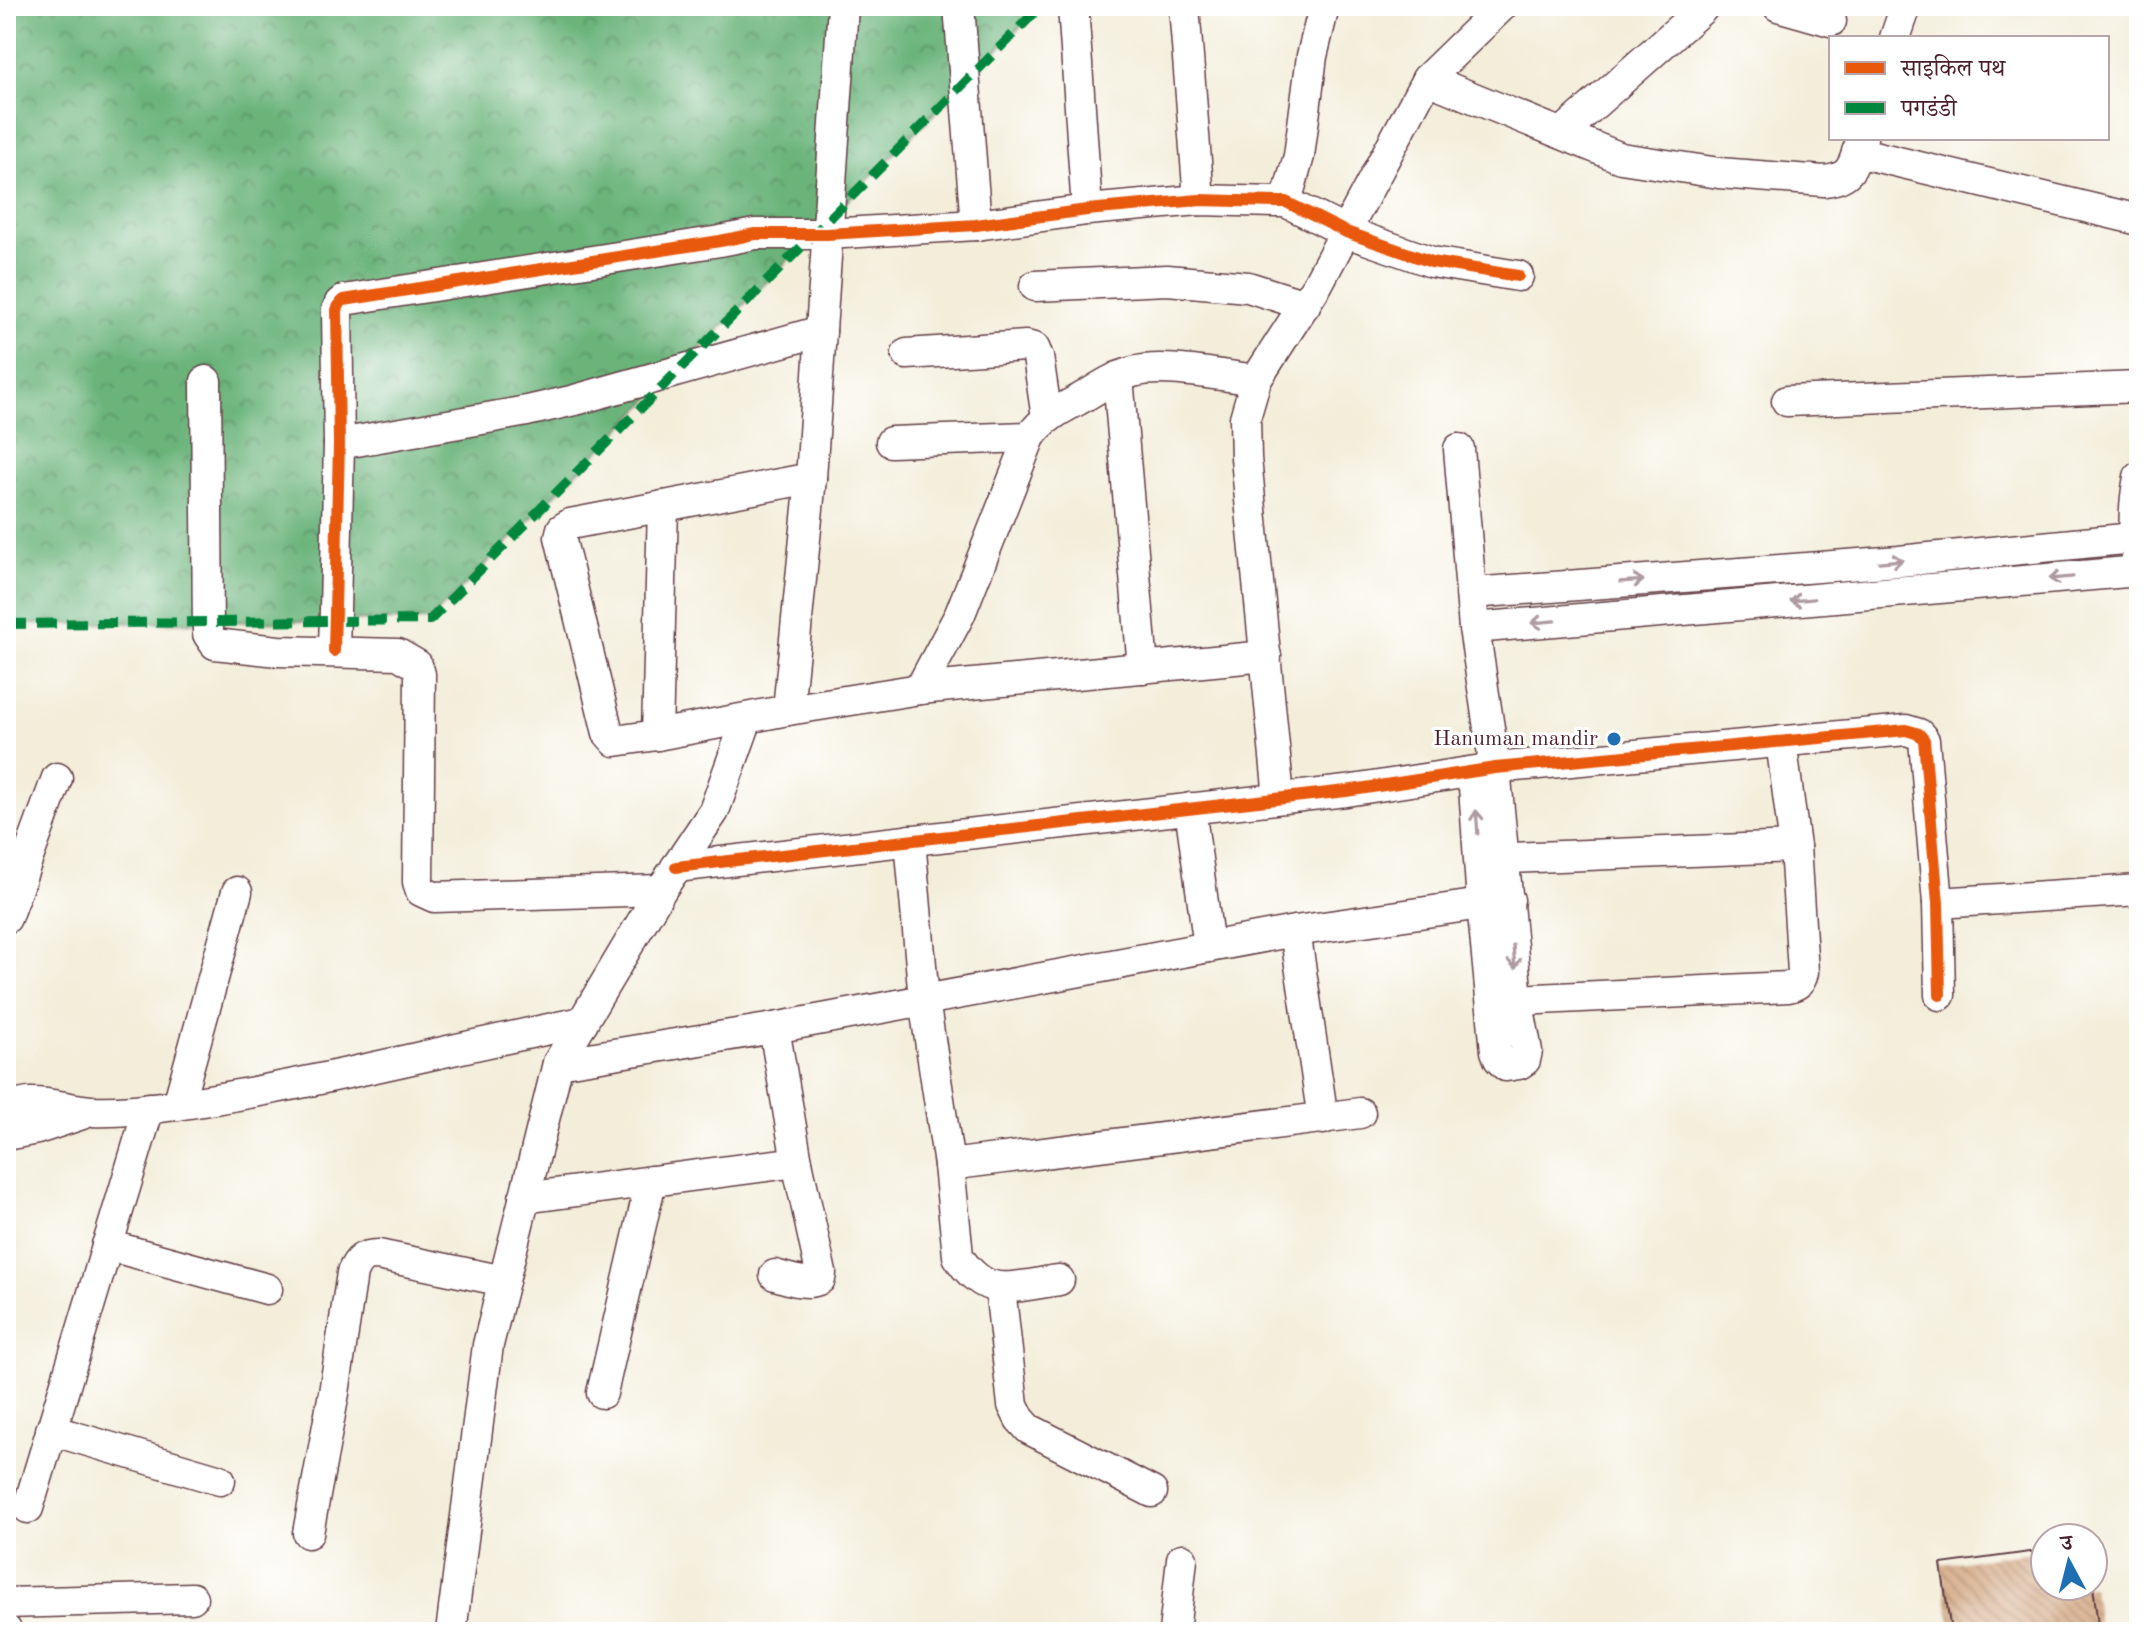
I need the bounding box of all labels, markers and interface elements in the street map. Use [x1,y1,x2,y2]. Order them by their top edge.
legend [1829,36,2109,140]
text: साइकिल पथ [1900,54,2006,82]
text: पगडंडी [1900,94,1958,122]
one-way arrow [1877,554,1904,569]
one-way arrow [2048,571,2075,586]
one-way arrow [1618,573,1645,588]
one-way arrow [1789,593,1816,608]
one-way arrow [1530,615,1557,630]
place label: Hanuman mandir [1433,728,1598,750]
marker: Hanuman mandir [1605,730,1623,748]
one-way arrow [1469,809,1484,836]
one-way arrow [1506,943,1521,970]
north arrow [2029,1522,2109,1602]
text: उ [2058,1532,2075,1556]

